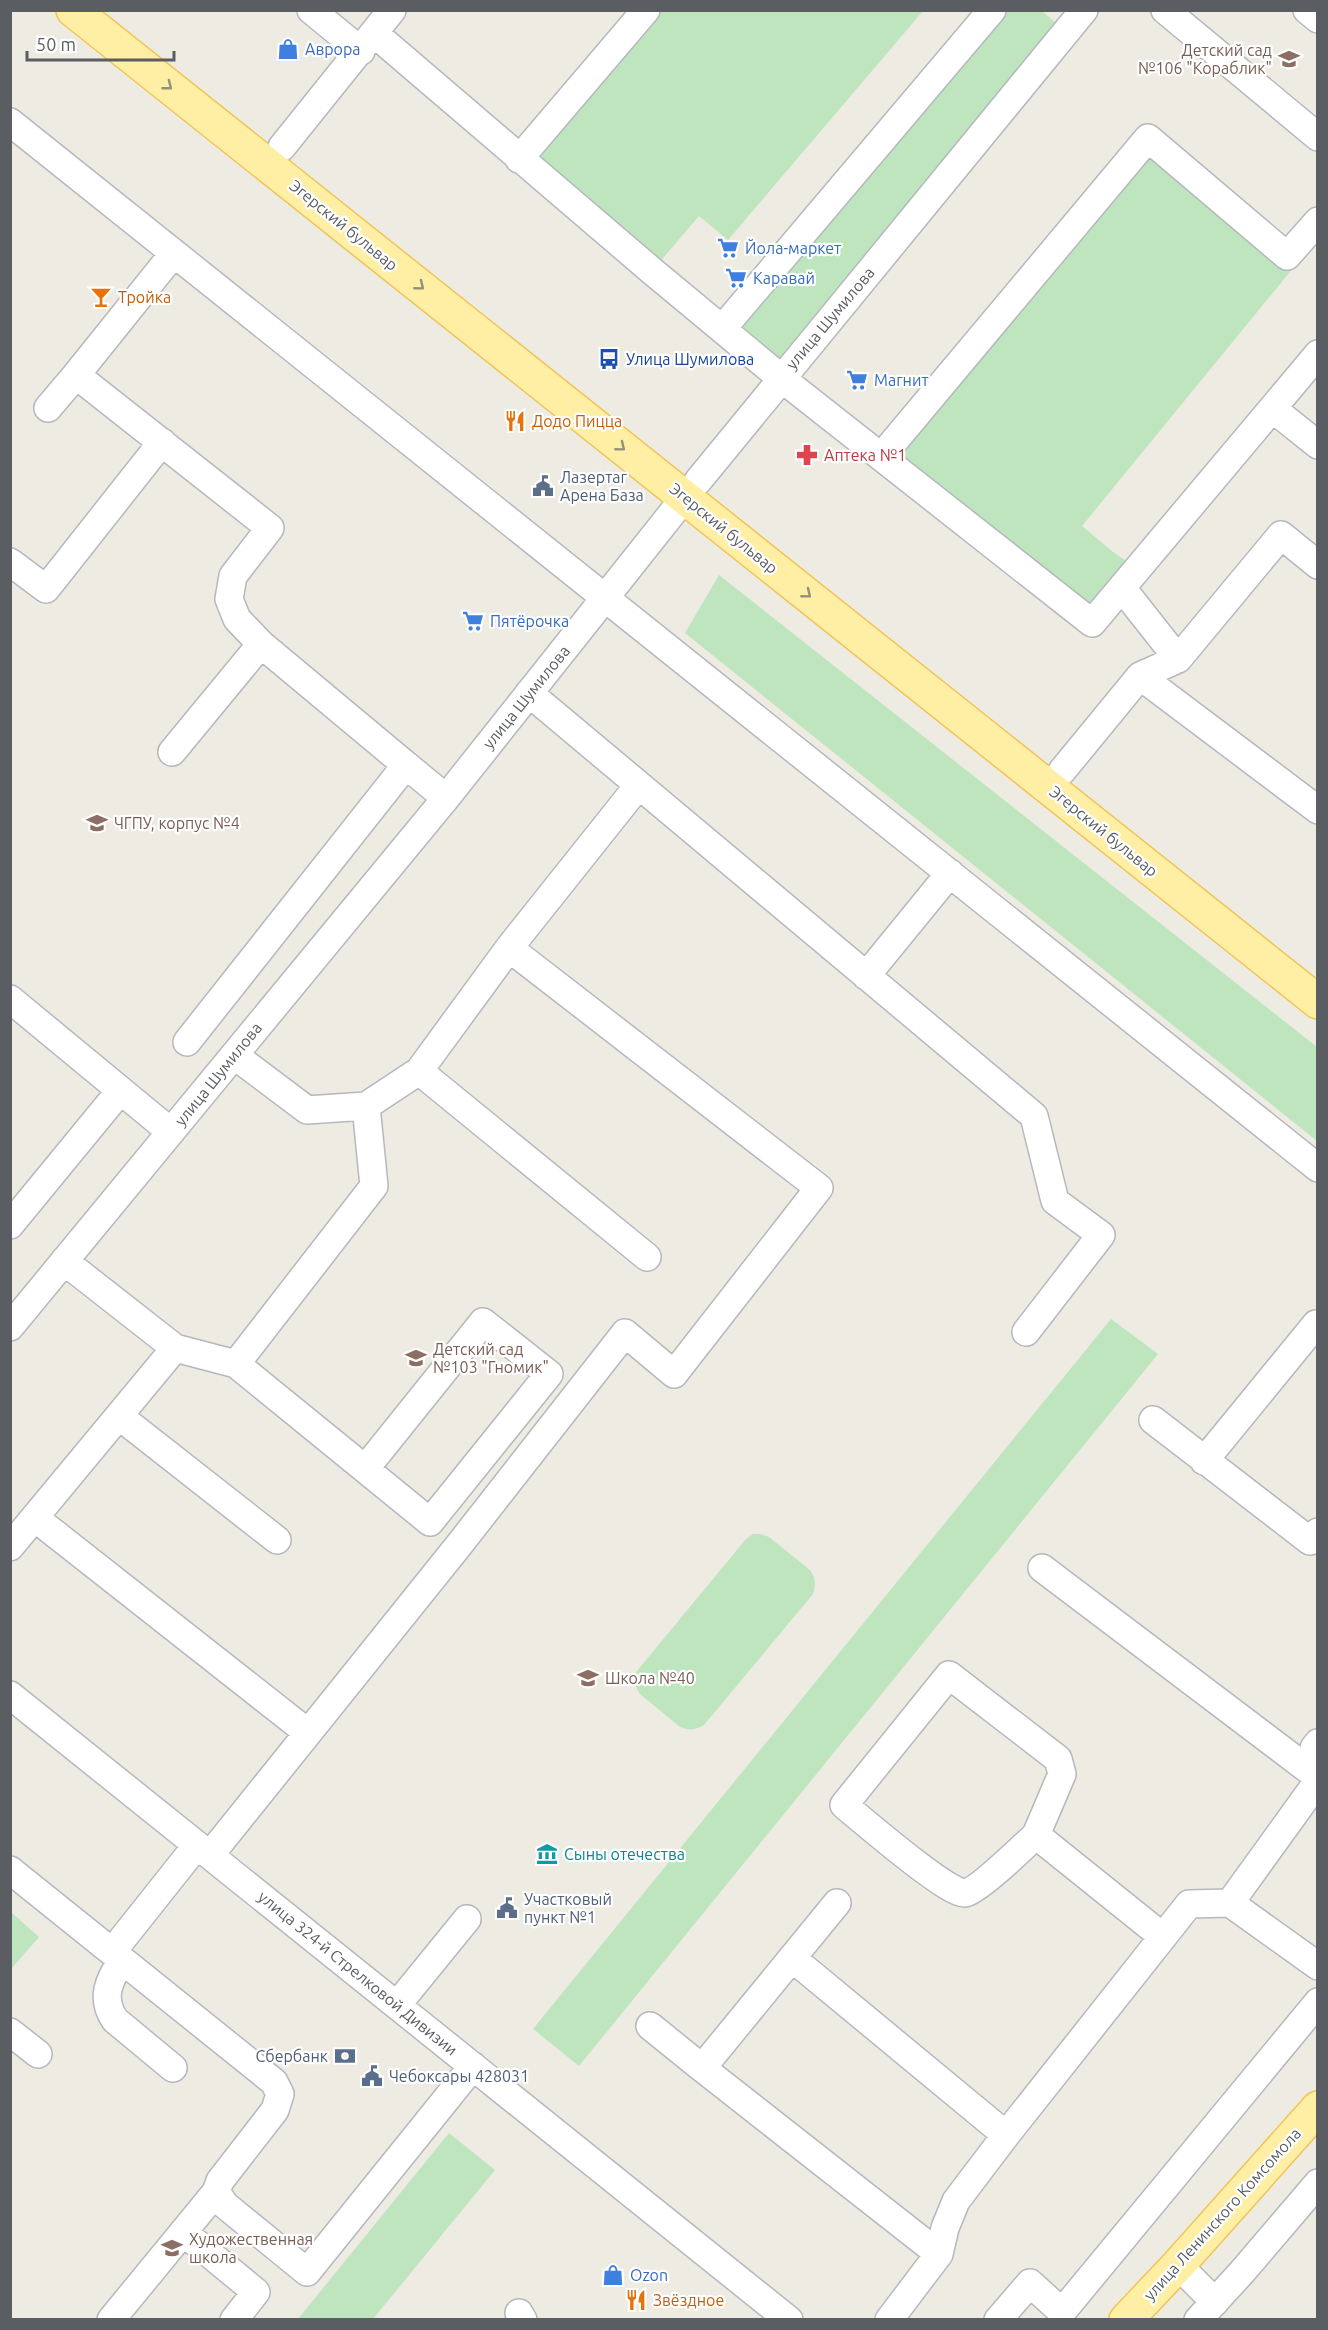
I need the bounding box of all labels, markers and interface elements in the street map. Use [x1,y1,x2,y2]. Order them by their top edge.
scale bar [27,24,174,62]
text: 50 m [36,34,76,54]
shop icon: Аврора [276,37,300,61]
place label: Аврора [305,40,361,58]
place label: Детский сад №106 "Кораблик" [1138,41,1272,77]
school or university icon: Детский сад №106 "Кораблик" [1277,47,1301,71]
one-way arrow [162,79,173,90]
street label: Эгерский бульвар [286,176,402,274]
supermarket icon: Йола-маркет [716,236,740,260]
place label: Йола-маркет [745,238,841,257]
street label: улица Шумилова [782,263,878,373]
supermarket icon: Каравай [724,266,748,290]
place label: Каравай [753,269,815,287]
one-way arrow [413,278,424,289]
bar icon: Тройка [89,285,113,309]
place label: Тройка [118,288,171,306]
bus stop icon: Улица Шумилова [597,347,621,371]
place label: Улица Шумилова [626,350,754,368]
supermarket icon: Магнит [845,368,869,392]
place label: Магнит [874,371,929,389]
restaurant icon: Додо Пицца [503,409,527,433]
place label: Додо Пицца [532,412,622,430]
one-way arrow [615,439,626,450]
pharmacy icon: Аптека №1 [795,443,819,467]
place label: Аптека №1 [824,446,906,464]
place label: Лазертаг Арена База [560,468,644,504]
public building icon: Лазертаг Арена База [531,474,555,498]
street label: Эгерский бульвар [666,479,782,577]
one-way arrow [800,587,811,598]
supermarket icon: Пятёрочка [461,609,485,633]
place label: Пятёрочка [490,612,569,630]
street label: улица Шумилова [479,642,573,752]
street label: Эгерский бульвар [1046,782,1162,880]
school or university icon: ЧГПУ, корпус №4 [85,811,109,835]
place label: ЧГПУ, корпус №4 [114,814,240,832]
street label: улица Шумилова [171,1019,265,1129]
place label: Детский сад №103 "Гномик" [433,1340,549,1376]
school or university icon: Детский сад №103 "Гномик" [404,1346,428,1370]
school or university icon: Школа №40 [576,1666,600,1690]
place label: Школа №40 [605,1669,695,1687]
museum icon: Сыны отечества [535,1842,559,1866]
place label: Сыны отечества [564,1845,685,1863]
street label: улица 324-й Стрелковой Дивизии [255,1887,461,2059]
place label: Участковый пункт №1 [524,1890,612,1926]
public building icon: Участковый пункт №1 [495,1896,519,1920]
bank icon: Сбербанк [333,2044,357,2068]
place label: Сбербанк [255,2047,328,2065]
public building icon: Чебоксары 428031 [360,2064,384,2088]
place label: Чебоксары 428031 [389,2067,529,2085]
street label: улица Ленинского Комсомола [1140,2124,1304,2304]
place label: Художественная школа [189,2230,313,2266]
school or university icon: Художественная школа [160,2236,184,2260]
shop icon: Ozon [601,2263,625,2287]
place label: Ozon [630,2266,668,2284]
restaurant icon: Звёздное [624,2288,648,2312]
place label: Звёздное [653,2291,724,2309]

